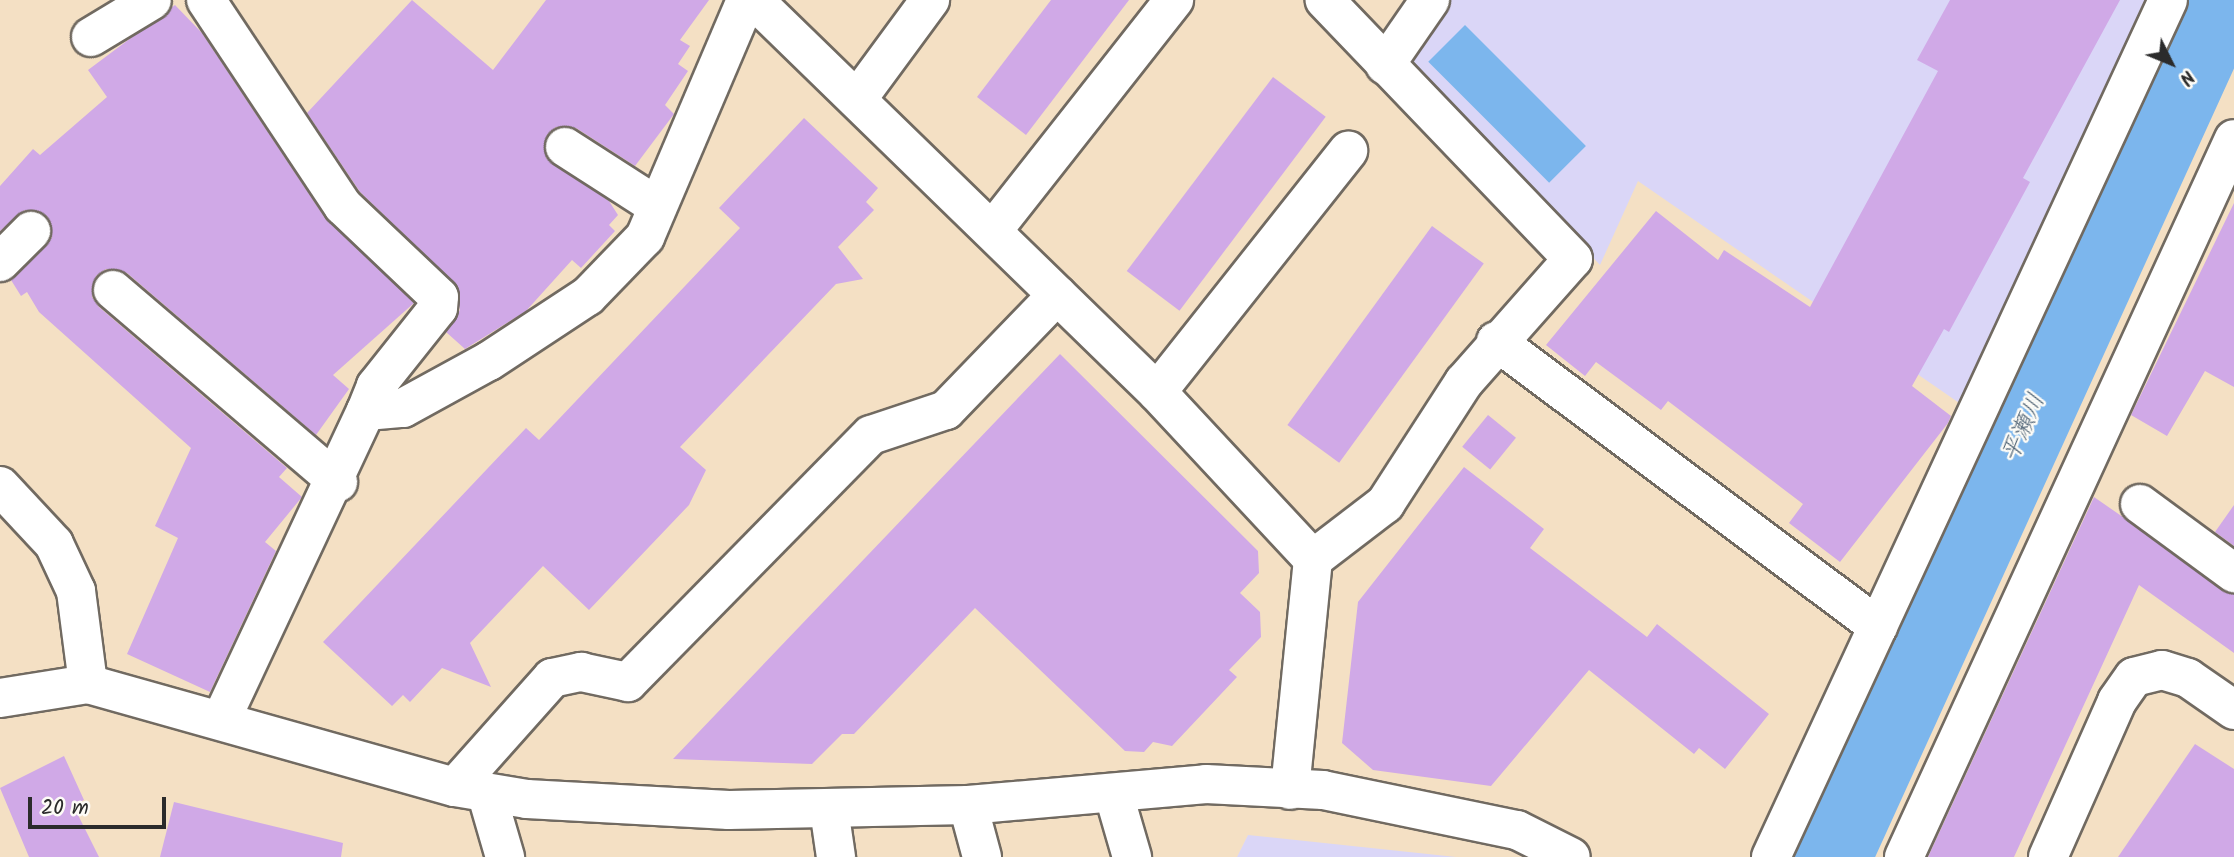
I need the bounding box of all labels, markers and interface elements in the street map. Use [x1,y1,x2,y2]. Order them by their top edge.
north arrow [2136,28,2206,98]
text: N [2171,63,2201,92]
water label: 平瀬川 [1996,389,2052,467]
scale bar [32,784,170,828]
text: 20 m [41,792,89,825]

